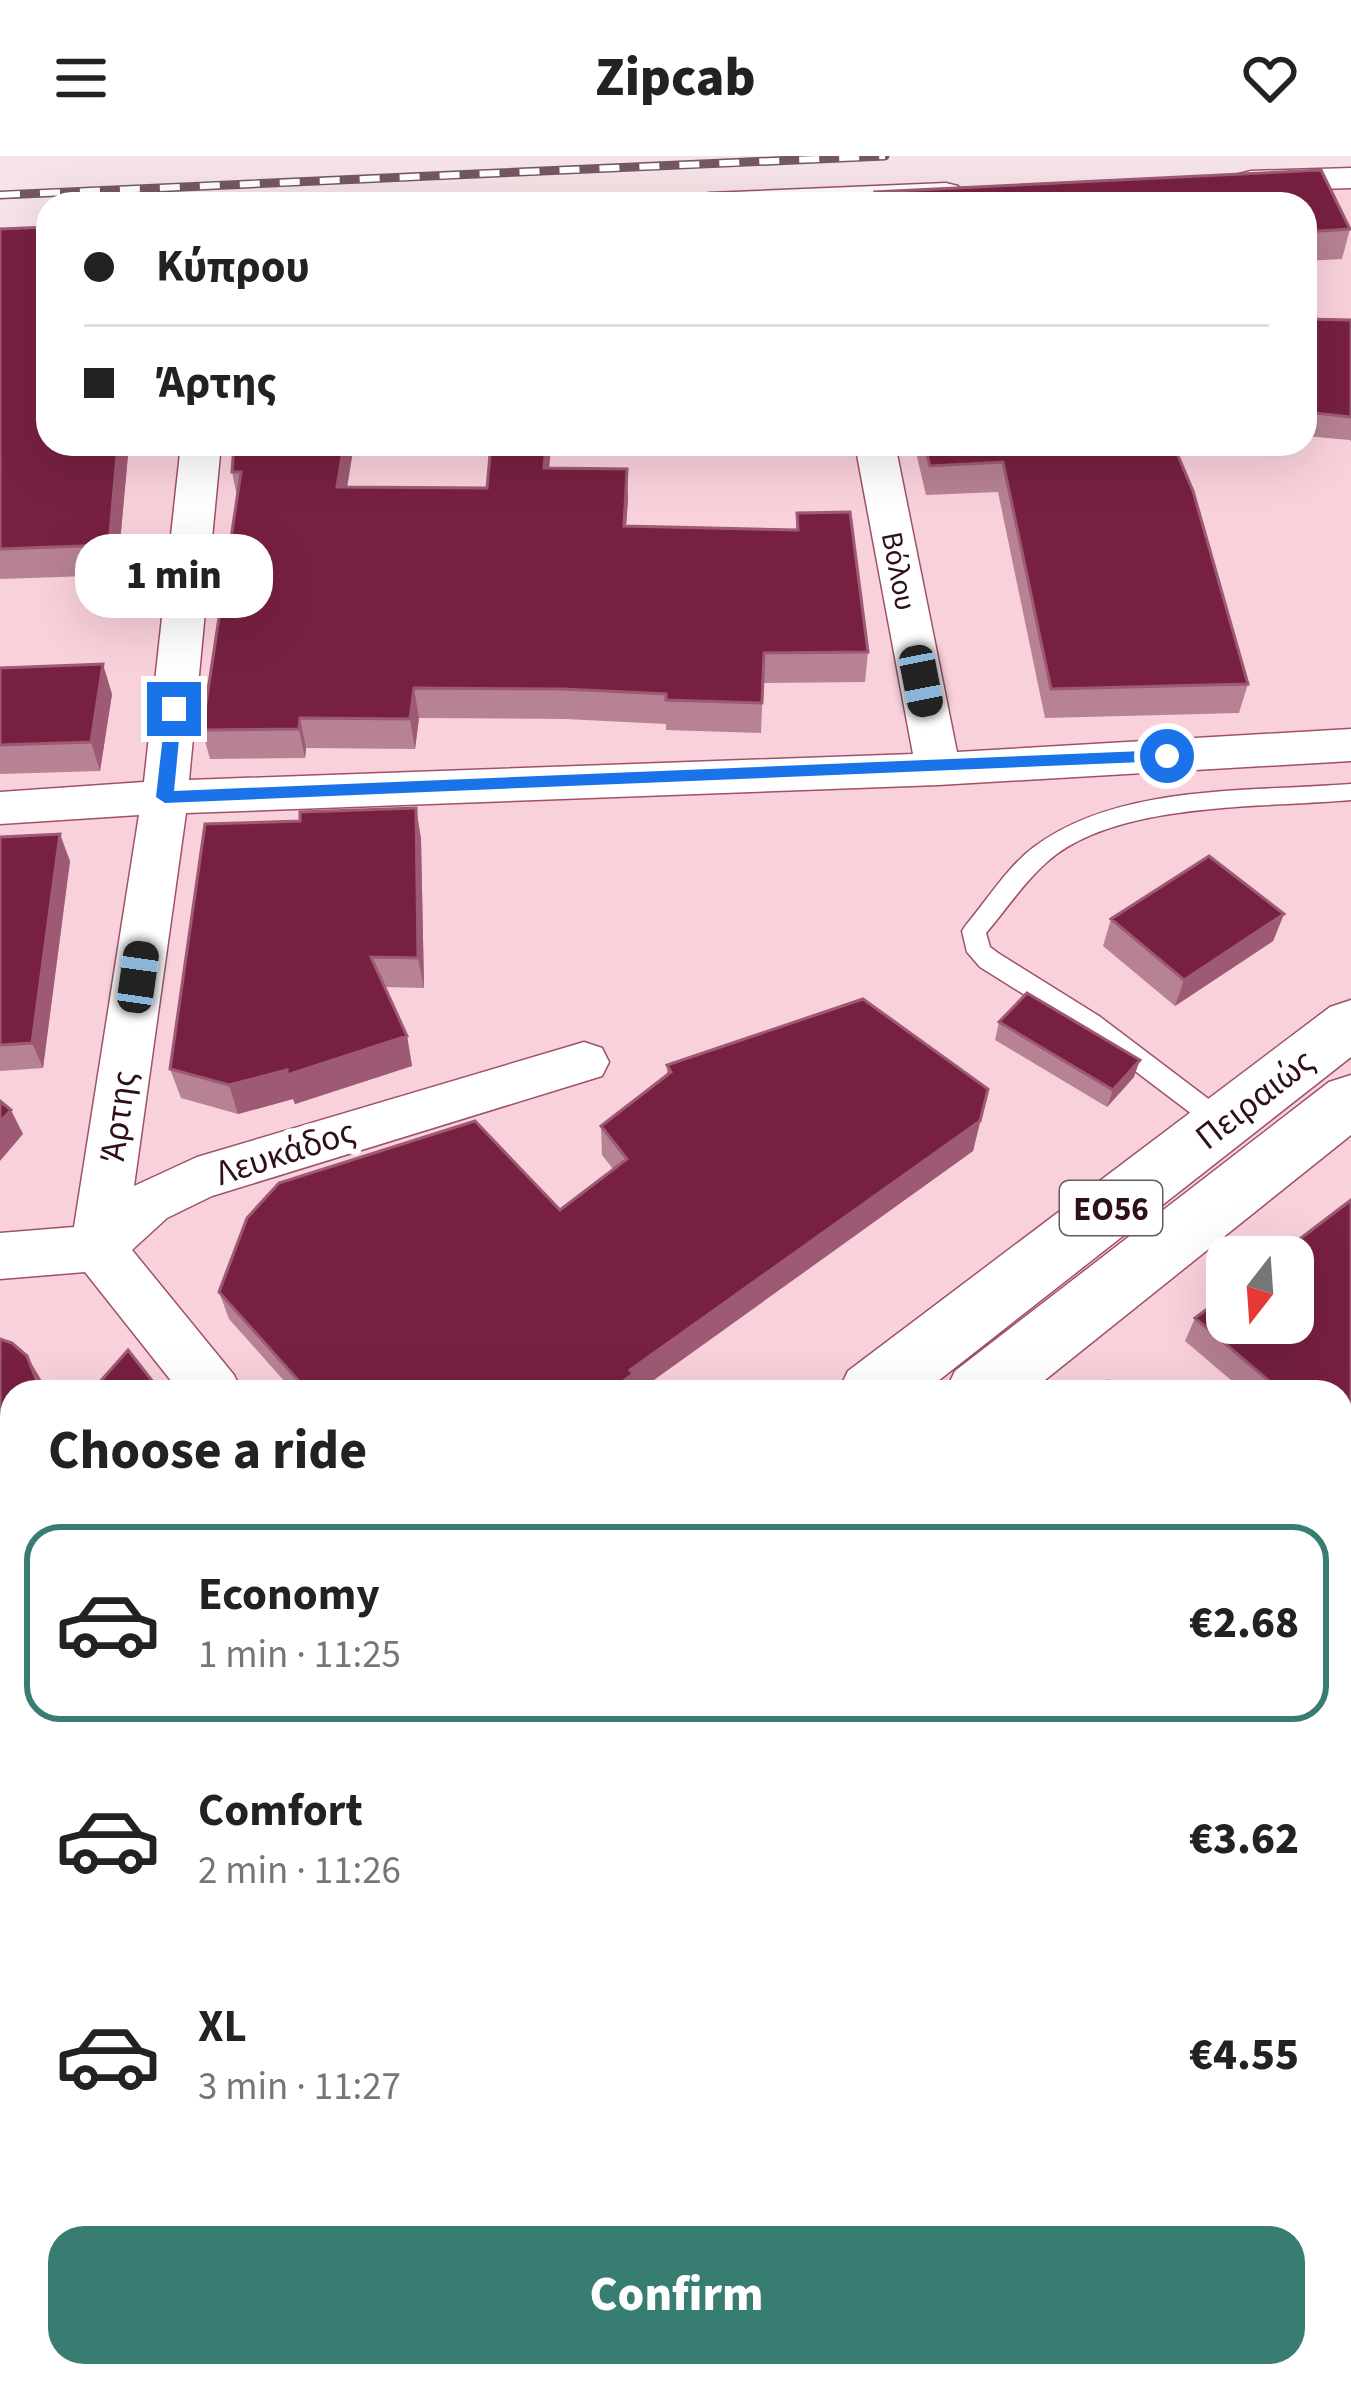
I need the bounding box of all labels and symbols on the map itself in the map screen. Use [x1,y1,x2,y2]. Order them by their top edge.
street label: Βόλου [870,528,927,614]
callout: 1 min [75,535,273,619]
car [896,642,946,720]
route end [147,682,201,736]
route start [1140,729,1194,783]
car [115,939,161,1015]
street label: Πειραιώς [1185,1036,1325,1162]
street label: Άρτης [87,1067,150,1165]
street label: Λευκάδος [209,1106,362,1199]
road number: ΕΟ56 [1060,1181,1162,1235]
north arrow [1206,1236,1314,1344]

